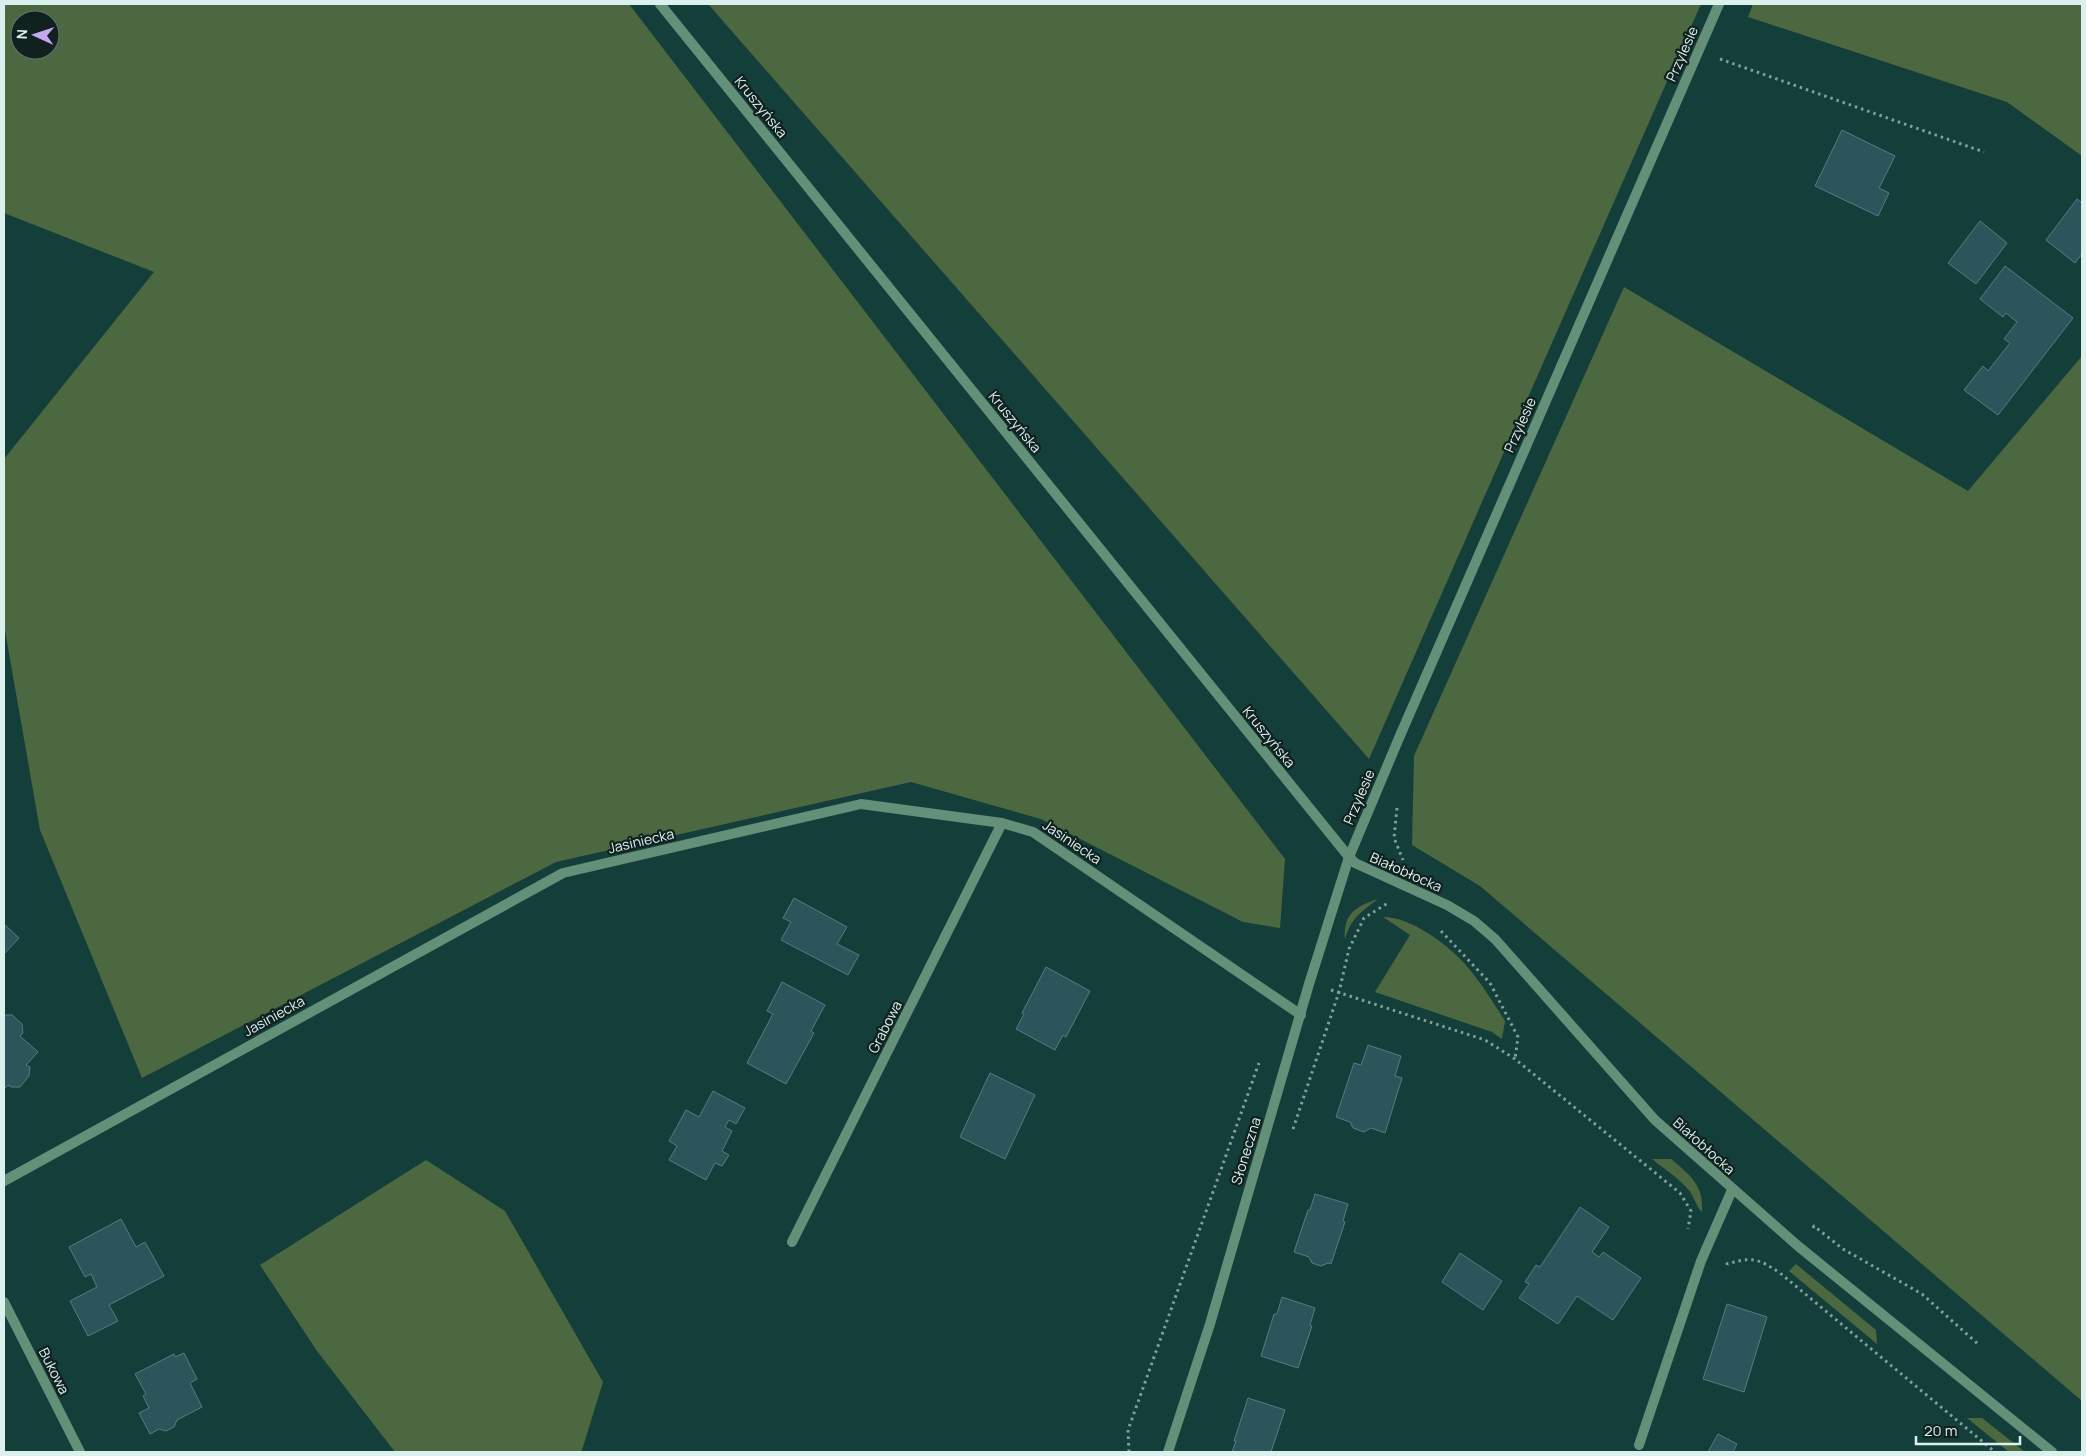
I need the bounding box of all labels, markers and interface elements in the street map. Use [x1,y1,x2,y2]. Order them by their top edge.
north arrow [10,10,60,60]
street label: Przylesie [1661,23,1702,84]
text: N [12,29,31,40]
street label: Kruszyńska [731,72,792,141]
street label: Kruszyńska [985,387,1046,456]
street label: Przylesie [1499,394,1540,455]
street label: Kruszyńska [1239,702,1300,771]
street label: Przylesie [1338,766,1379,827]
street label: Jasiniecka [1039,815,1105,868]
street label: Jasiniecka [606,824,676,857]
street label: Białobłocka [1367,847,1445,896]
street label: Jasiniecka [240,991,308,1040]
street label: Grabowa [863,997,906,1056]
street label: Białobłocka [1669,1113,1739,1178]
street label: Słoneczna [1226,1115,1265,1187]
street label: Bukowa [35,1344,74,1397]
scale bar [1916,1414,2020,1446]
text: 20 m [1924,1420,1957,1441]

